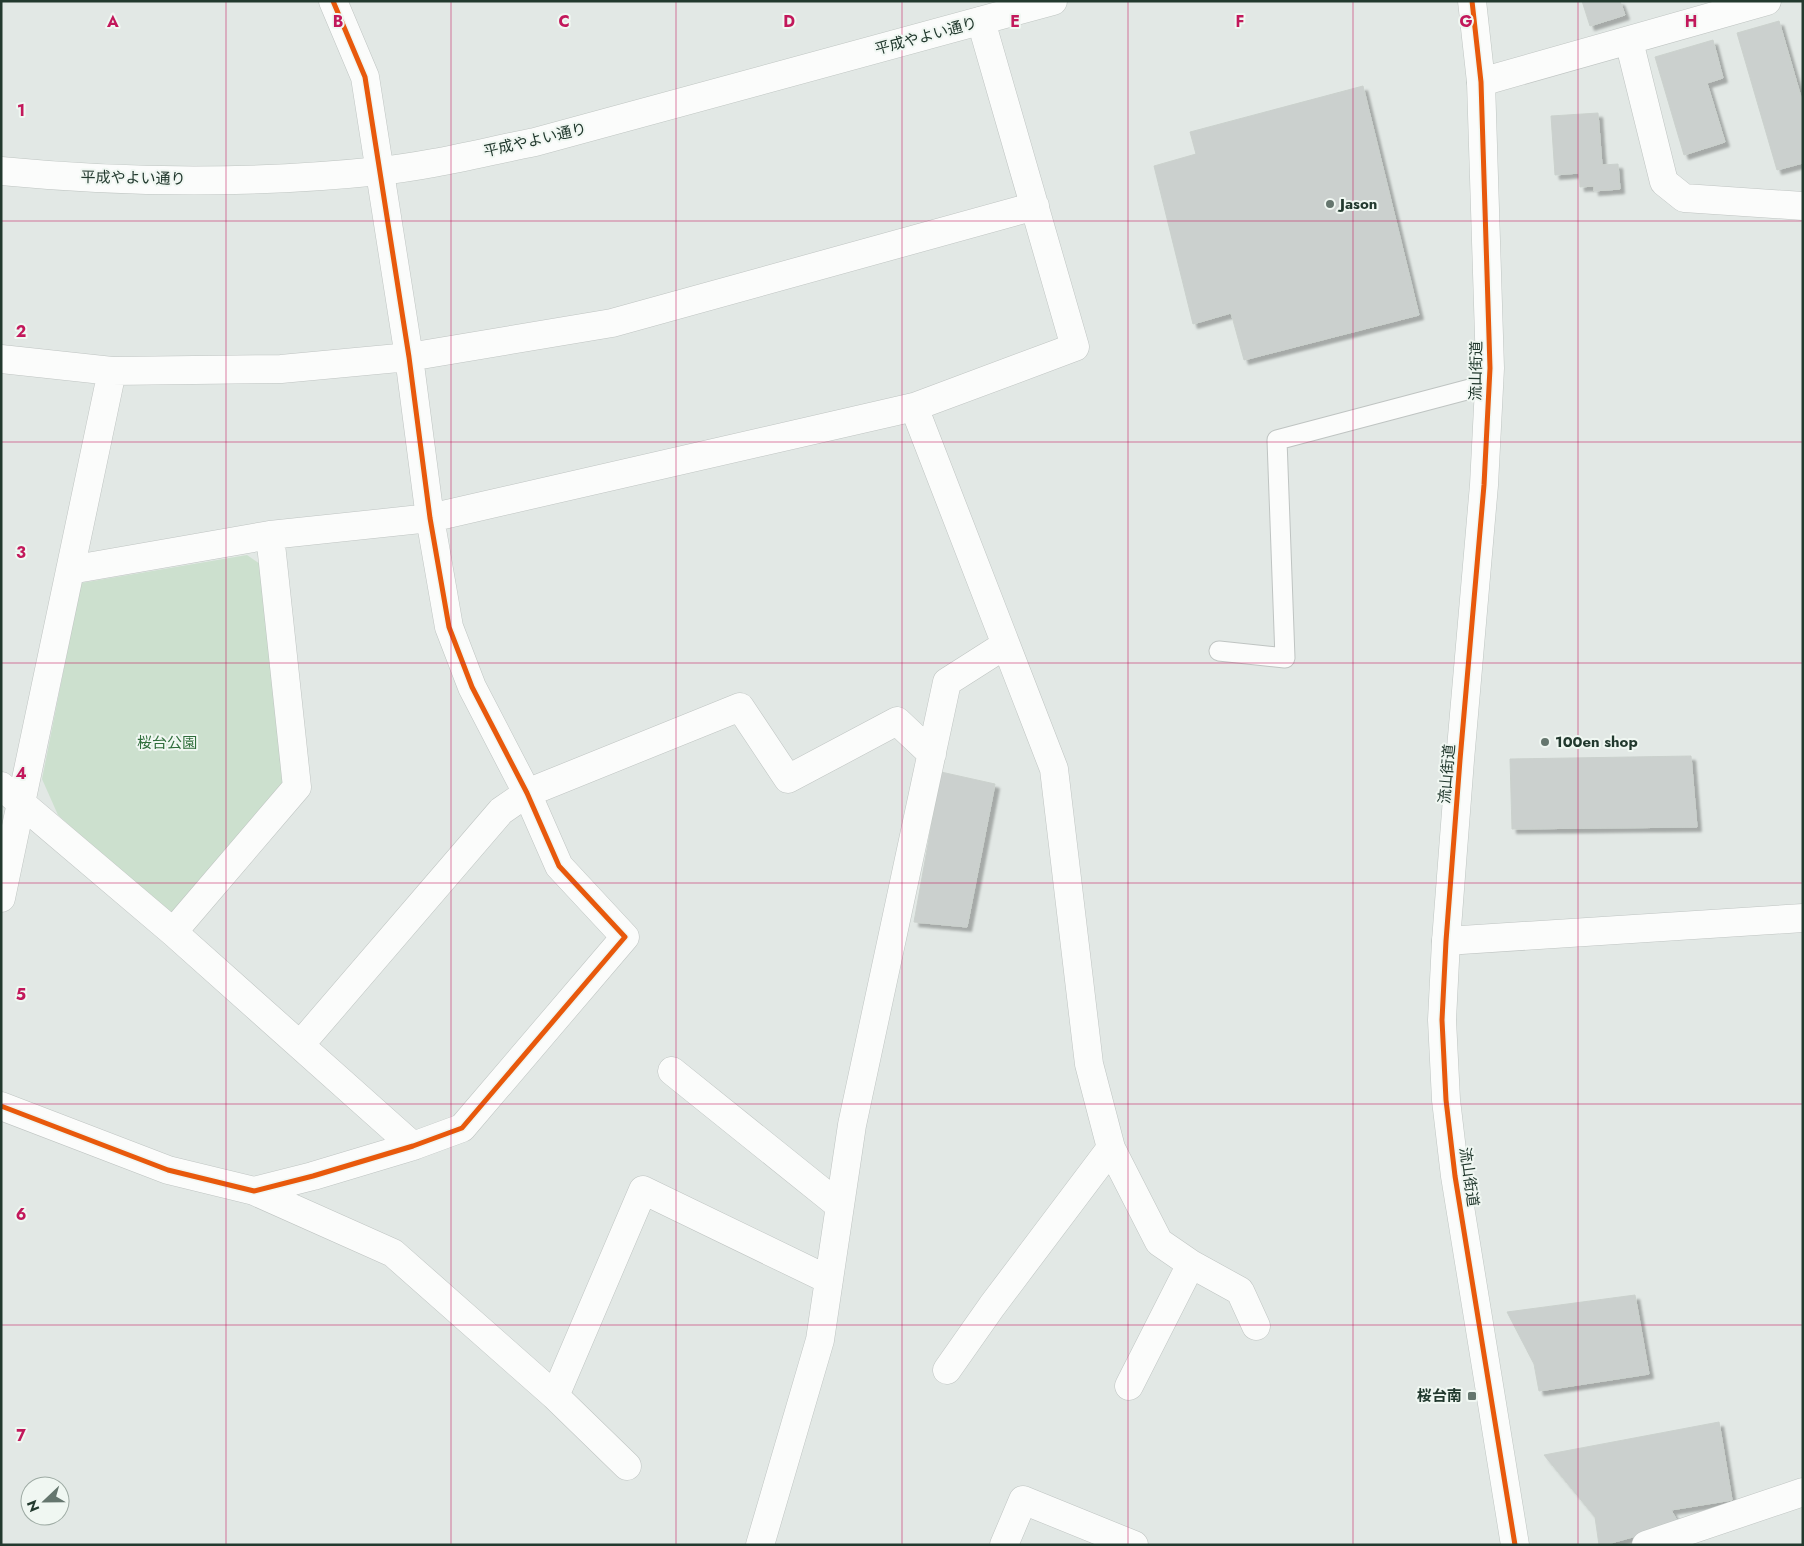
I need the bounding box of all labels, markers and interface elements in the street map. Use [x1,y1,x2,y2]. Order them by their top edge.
text: A [106,10,119,33]
text: B [333,10,343,33]
text: C [558,10,570,33]
text: D [783,10,795,33]
text: E [1010,10,1020,33]
text: F [1236,10,1244,33]
text: G [1459,10,1473,33]
text: H [1685,10,1697,33]
street label: 平成やよい通り [872,12,980,60]
text: 1 [17,99,25,122]
street label: 平成やよい通り [481,117,589,163]
street label: 平成やよい通り [80,166,186,190]
place label: Jason [1337,193,1377,215]
marker: Jason [1324,198,1336,210]
text: 2 [16,320,26,343]
street label: 流山街道 [1464,341,1488,401]
text: 3 [16,541,26,564]
place label: 100en shop [1555,731,1638,753]
park label: 桜台公園 [137,732,197,754]
marker: 100en shop [1539,736,1551,748]
street label: 流山街道 [1433,743,1461,805]
text: 4 [15,762,27,785]
text: 5 [16,983,26,1006]
street label: 流山街道 [1454,1146,1484,1208]
text: 6 [16,1203,26,1226]
place label: 桜台南 [1417,1385,1462,1407]
marker: 桜台南 [1466,1390,1478,1402]
text: 7 [16,1424,26,1447]
north arrow [20,1476,70,1526]
text: N [22,1497,44,1515]

